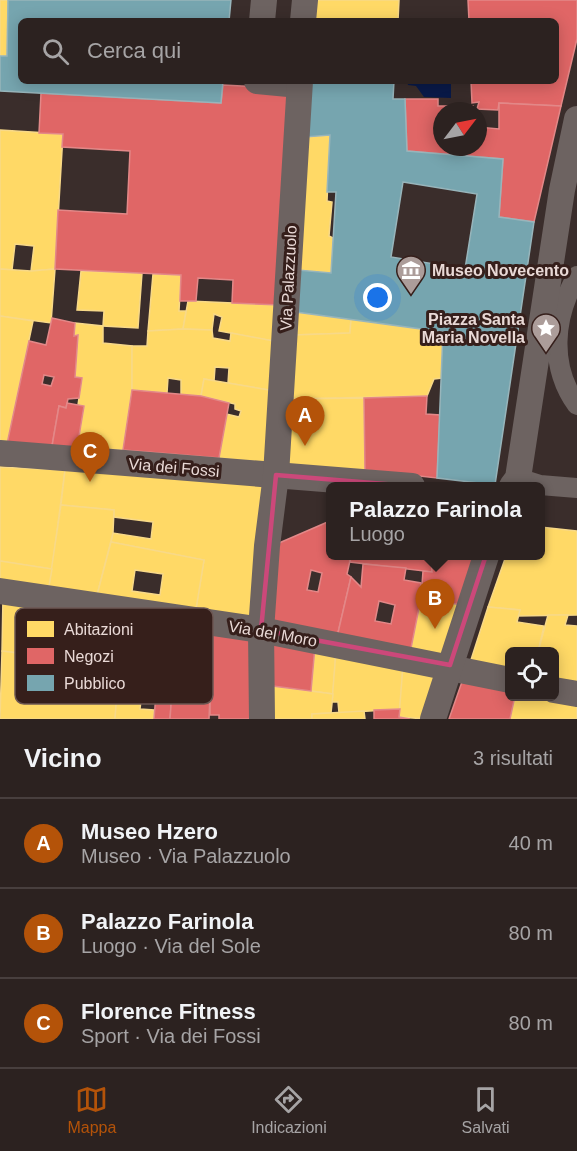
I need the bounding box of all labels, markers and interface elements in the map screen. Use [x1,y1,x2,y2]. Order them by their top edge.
search box [18,18,559,84]
icon: search [39,35,72,68]
text: Cerca qui [87,38,181,63]
north arrow [433,102,487,156]
street label: Via Palazzuolo [277,225,300,331]
museum icon: Museo Novecento [395,254,427,296]
place label: Museo Novecento [432,262,569,279]
your location [363,283,392,312]
place label: Piazza Santa Maria Novella [422,311,525,346]
place icon: Piazza Santa Maria Novella [530,312,562,354]
pin: A [286,396,324,446]
pin: C [70,432,110,482]
street label: Via dei Fossi [128,455,220,480]
popup [326,482,545,560]
text: Palazzo Farinola [349,497,522,522]
text: Luogo [349,523,405,545]
pin: B [416,580,454,629]
legend [15,608,213,704]
street label: Via del Moro [227,617,319,650]
text: Abitazioni [64,621,133,638]
map controls [505,647,559,701]
button: locate [505,647,559,701]
text: Negozi [64,648,114,665]
text: Pubblico [64,675,125,692]
text: Vicino [24,743,102,773]
text: 3 risultati [473,747,553,769]
text: Museo Hzero [81,819,218,844]
text: A [36,832,51,854]
text: 40 m [509,832,553,854]
text: Museo · Via Palazzuolo [81,845,291,867]
text: Palazzo Farinola [81,909,253,934]
text: B [36,922,51,944]
text: 80 m [509,922,553,944]
text: Luogo · Via del Sole [81,935,261,957]
text: Florence Fitness [81,999,256,1024]
text: C [36,1012,51,1034]
text: 80 m [509,1012,553,1034]
text: Sport · Via dei Fossi [81,1025,261,1047]
tab: Mappa [67,1083,116,1137]
tab: Indicazioni [251,1083,327,1137]
tab: Salvati [462,1083,510,1137]

